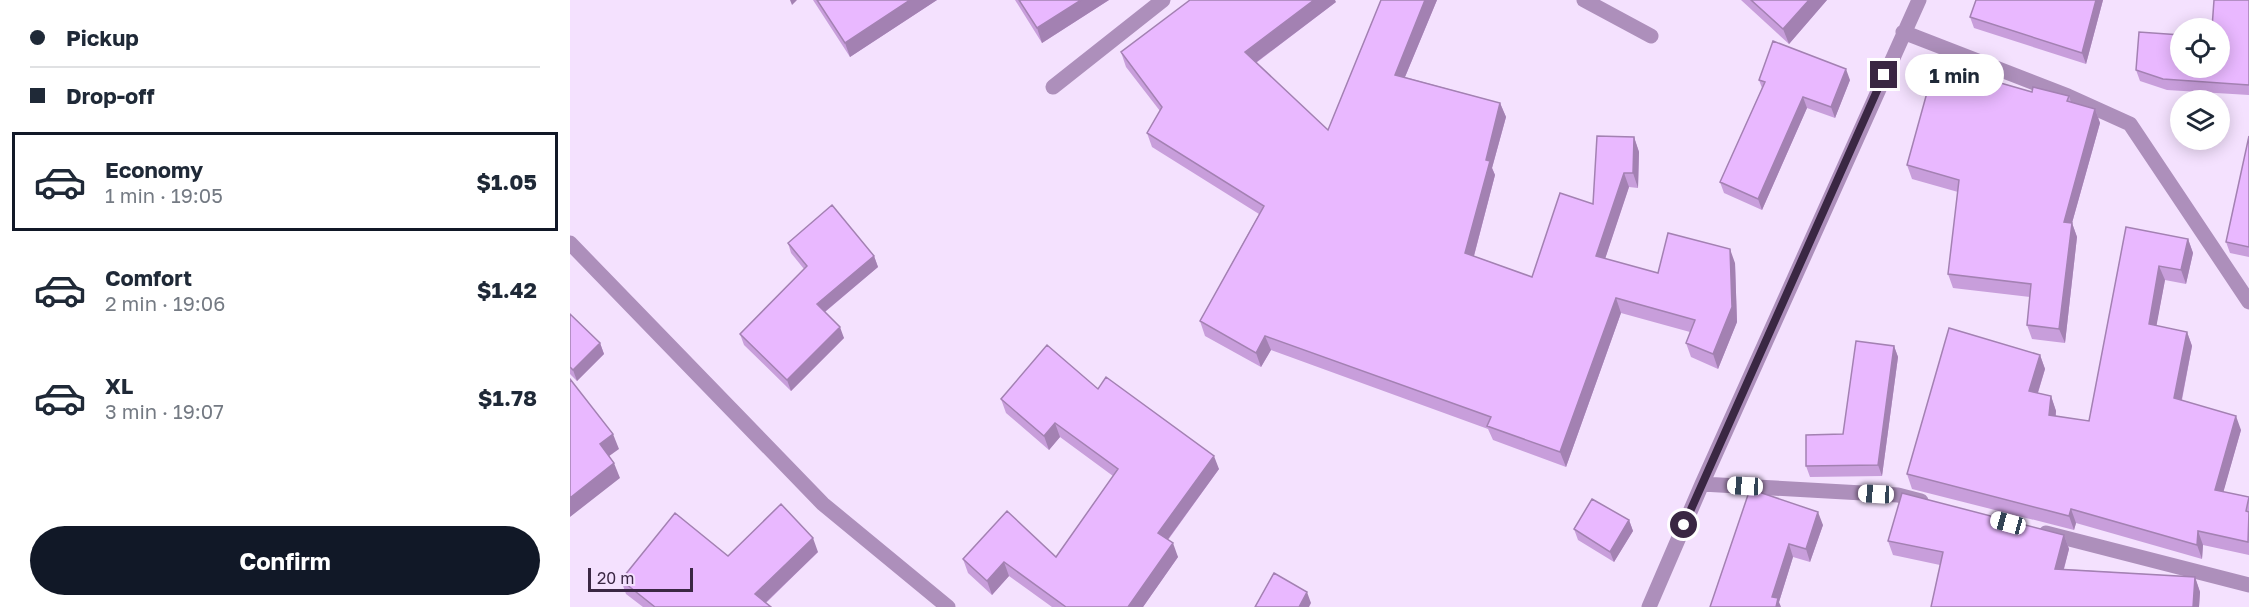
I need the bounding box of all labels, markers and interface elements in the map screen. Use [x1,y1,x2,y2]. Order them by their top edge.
map controls [2170,18,2230,150]
button: locate [2170,18,2230,78]
text: Pickup [66,24,139,51]
callout: 1 min [1905,54,2004,96]
route end [1870,61,1897,88]
text: 1 min [1929,63,1980,87]
text: Drop-off [66,82,155,109]
button: layers [2170,90,2230,150]
icon: car [33,155,87,209]
text: Economy [105,156,203,183]
text: $1.05 [476,168,537,195]
text: 1 min · 19:05 [105,183,223,207]
icon: car [33,263,87,317]
text: Comfort [105,264,192,291]
text: $1.42 [477,276,537,303]
text: 2 min · 19:06 [105,291,225,315]
icon: car [33,371,87,425]
text: XL [105,372,133,399]
text: $1.78 [478,384,537,411]
text: 3 min · 19:07 [105,399,224,423]
car [1727,476,1763,496]
car [1858,484,1894,504]
car [1988,510,2028,536]
route start [1670,511,1697,538]
button: Confirm [30,526,540,595]
scale bar [588,565,693,592]
text: 20 m [597,568,634,588]

